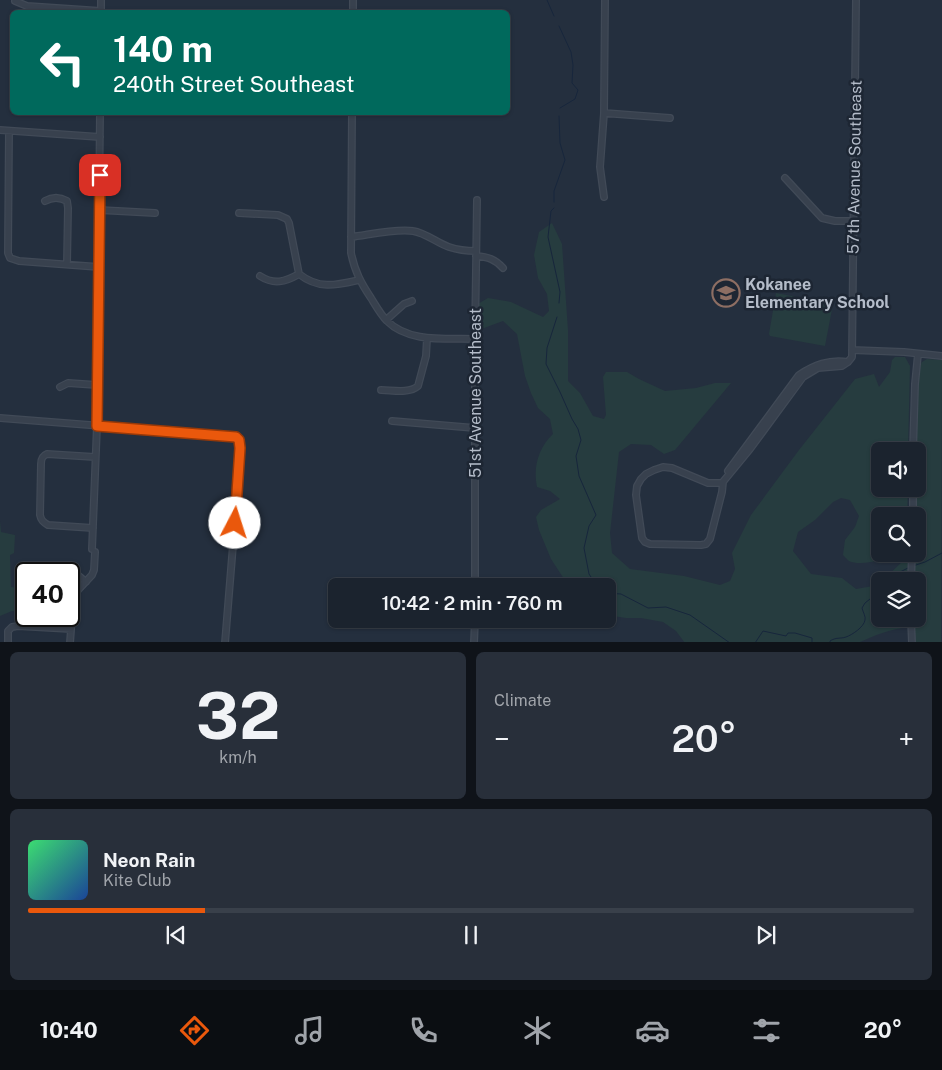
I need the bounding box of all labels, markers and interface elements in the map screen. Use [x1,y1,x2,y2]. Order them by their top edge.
text: 140 m [113,29,213,70]
icon: left [30,30,95,95]
text: 240th Street Southeast [113,71,355,97]
street label: 57th Avenue Southeast [843,80,866,254]
pin [79,154,121,196]
icon: arrive [86,161,114,189]
place label: Kokanee Elementary School [745,275,890,312]
school or university icon: Kokanee Elementary School [711,278,741,308]
street label: 51st Avenue Southeast [466,308,485,478]
map controls [871,442,926,627]
button: sound [871,442,926,497]
position arrow [208,496,260,548]
button: search [871,507,926,562]
speed limit sign: 40 [15,562,80,627]
button: layers [871,572,926,627]
text: 10:42 · 2 min · 760 m [381,592,563,614]
text: 32 [196,677,280,754]
text: Climate [494,691,551,710]
text: 20° [671,716,737,761]
text: − [494,722,510,755]
text: + [898,722,914,755]
text: km/h [219,748,257,767]
text: Neon Rain [103,849,195,871]
text: Kite Club [103,871,171,890]
icon: previous [162,921,190,949]
icon: pause [457,921,485,949]
icon: next [752,921,780,949]
icon: directions [177,1013,212,1048]
icon: music [292,1013,327,1048]
icon: phone [406,1013,441,1048]
icon: climate [520,1013,555,1048]
icon: car [635,1013,670,1048]
icon: filters [749,1013,784,1048]
text: 10:40 [40,1017,98,1043]
text: 20° [864,1017,902,1043]

